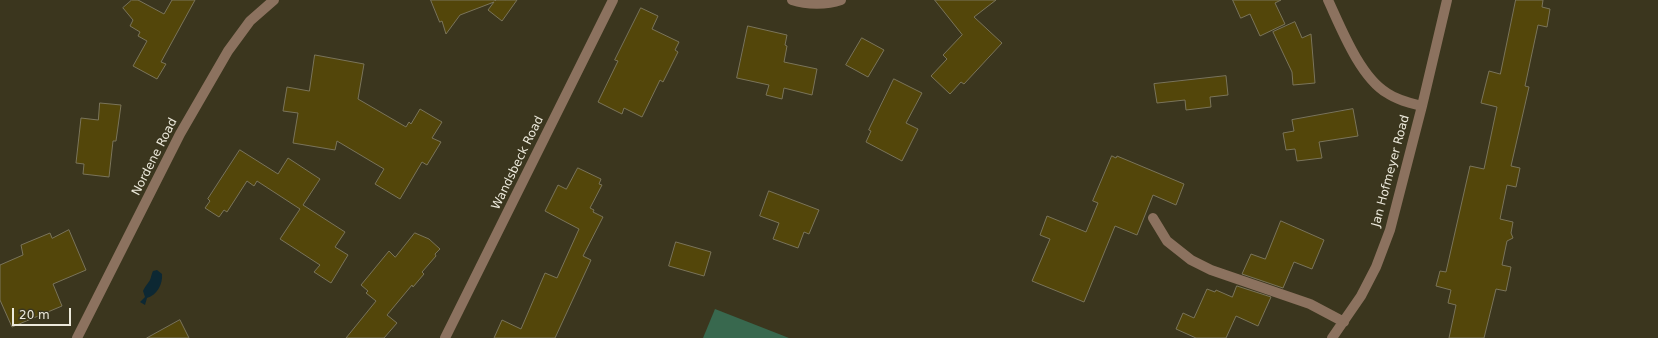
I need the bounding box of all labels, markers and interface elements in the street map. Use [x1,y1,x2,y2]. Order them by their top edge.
street label: Jan Hofmeyer Road [1369,113,1413,229]
street label: Wandsbeck Road [489,114,547,212]
street label: Nordene Road [129,116,181,198]
scale bar [14,300,73,326]
text: 20 m [19,308,50,322]

